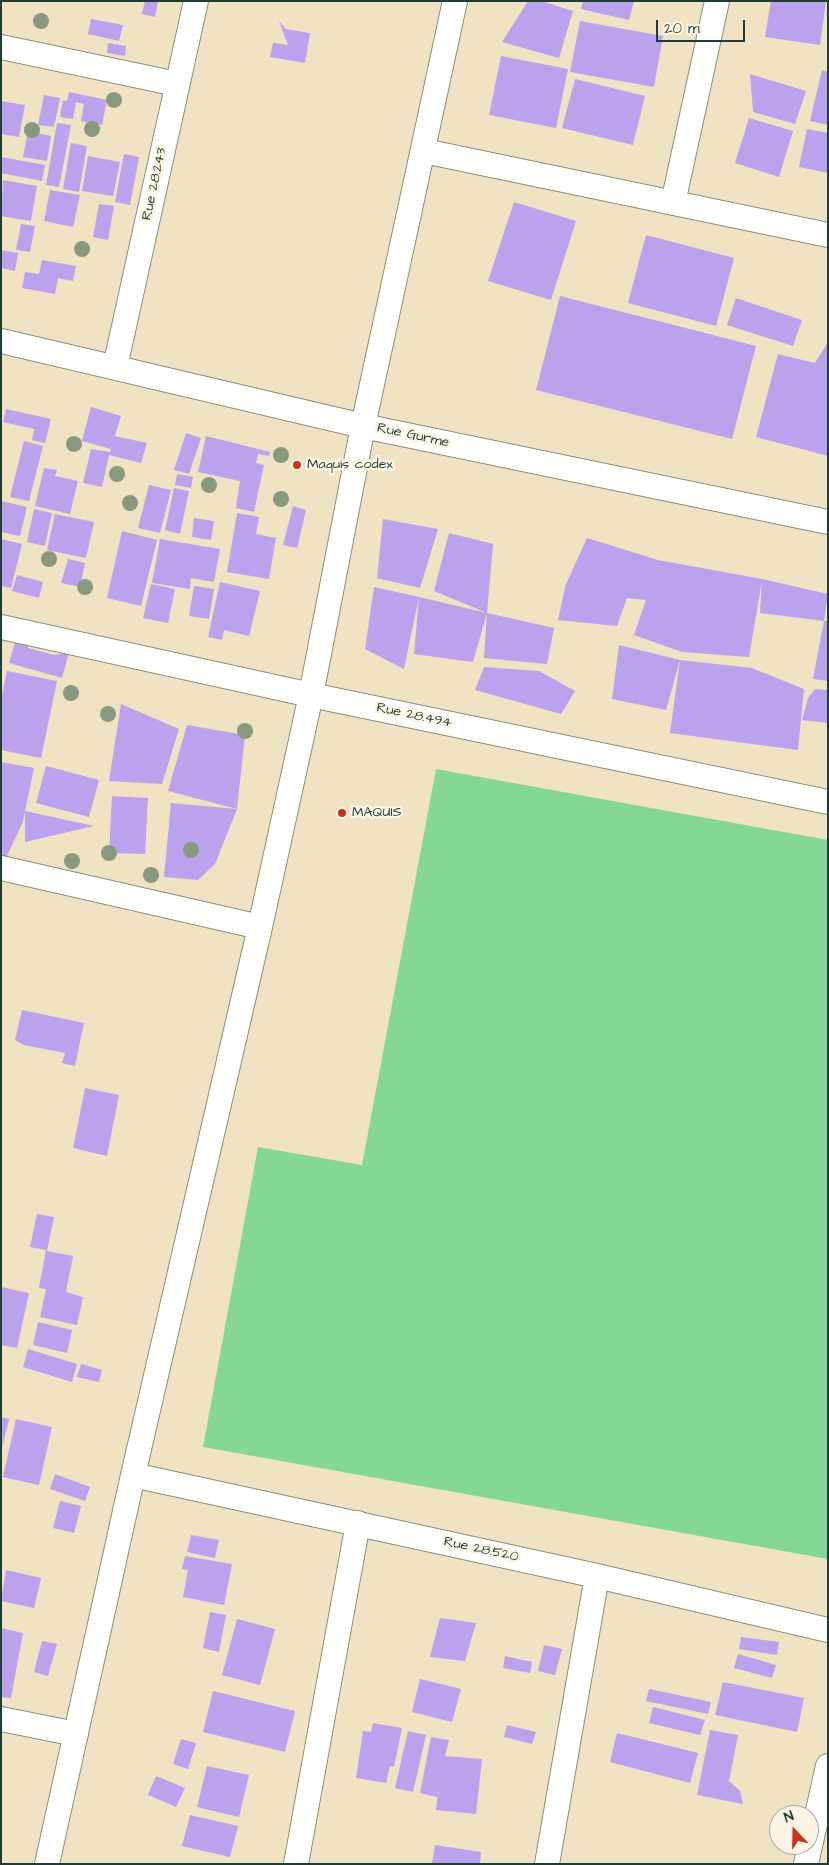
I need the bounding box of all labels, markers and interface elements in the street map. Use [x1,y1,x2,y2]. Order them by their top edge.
scale bar [659,10,748,42]
text: 20 m [664,18,700,39]
street label: Rue 28.243 [139,146,171,222]
street label: Rue Gurme [375,420,451,452]
place label: Maquis codex [307,457,393,473]
marker: Maquis codex [291,459,303,471]
street label: Rue 28.494 [375,700,453,732]
place label: MAQUIS [352,805,402,821]
marker: MAQUIS [336,807,348,819]
street label: Rue 28.520 [442,1534,520,1566]
north arrow [769,1805,819,1855]
text: N [781,1806,797,1828]

